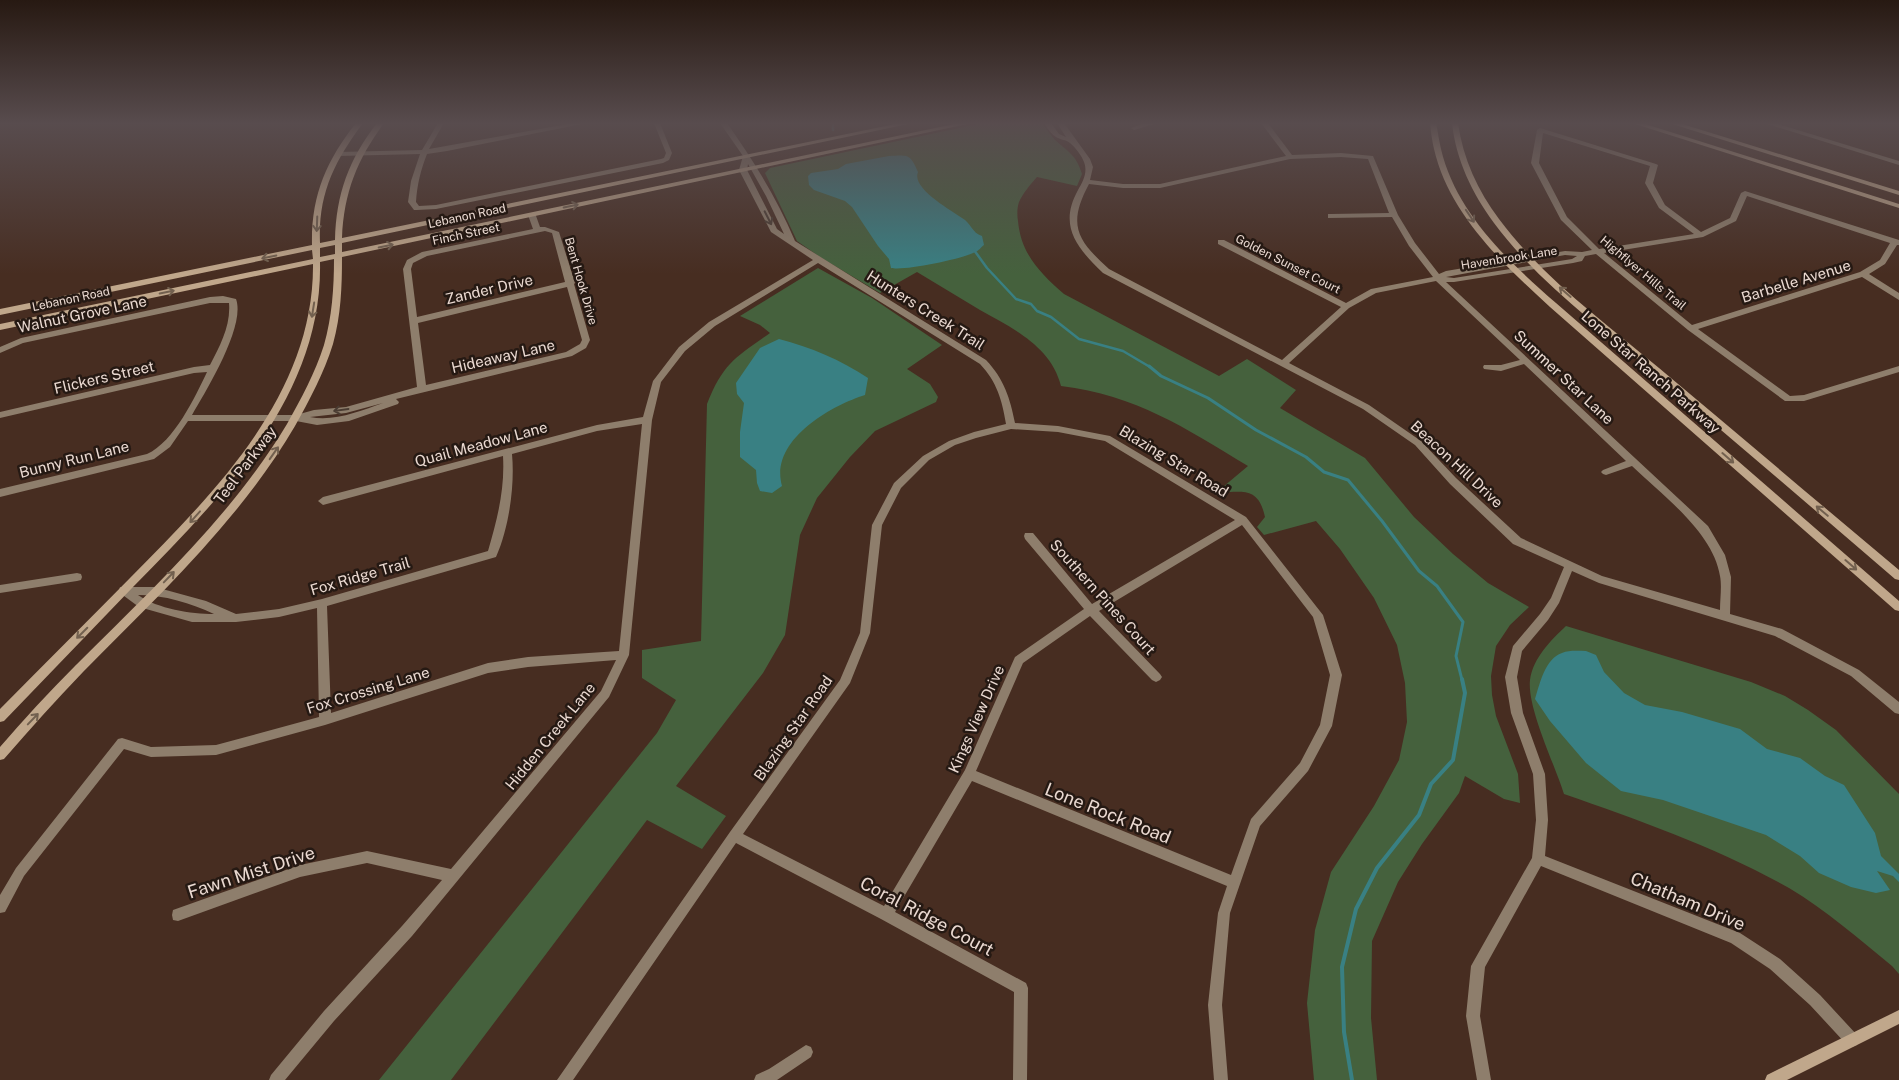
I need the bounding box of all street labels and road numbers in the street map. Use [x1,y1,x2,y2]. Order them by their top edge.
street label: Lebanon Road [427,201,507,231]
street label: Finch Street [431,220,501,248]
street label: Golden Sunset Court [1233,231,1343,297]
street label: Highflyer Hills Trail [1597,233,1689,313]
street label: Bent Hook Drive [562,236,600,326]
street label: Havenbrook Lane [1460,243,1558,273]
street label: Barbelle Avenue [1739,256,1853,306]
street label: Hunters Creek Trail [864,267,988,353]
street label: Zander Drive [444,271,534,307]
street label: Lebanon Road [31,284,111,314]
street label: Walnut Grove Lane [16,292,148,336]
street label: Lone Star Ranch Parkway [1578,307,1724,437]
street label: Summer Star Lane [1511,326,1617,428]
street label: Hideaway Lane [450,336,556,376]
street label: Flickers Street [52,357,156,397]
street label: Beacon Hill Drive [1408,417,1506,511]
street label: Quail Meadow Lane [413,418,549,470]
street label: Blazing Star Road [1116,422,1232,500]
street label: Teel Parkway [210,423,280,507]
street label: Bunny Run Lane [17,437,131,481]
street label: Southern Pines Court [1047,536,1159,658]
street label: Fox Ridge Trail [308,554,412,598]
street label: Fox Crossing Lane [304,663,432,717]
street label: Kings View Drive [945,663,1007,775]
street label: Blazing Star Road [750,672,836,784]
street label: Hidden Creek Lane [502,679,598,793]
street label: Lone Rock Road [1042,778,1174,848]
street label: Fawn Mist Drive [185,842,317,902]
street label: Chatham Drive [1627,867,1749,935]
street label: Coral Ridge Court [857,872,997,960]

